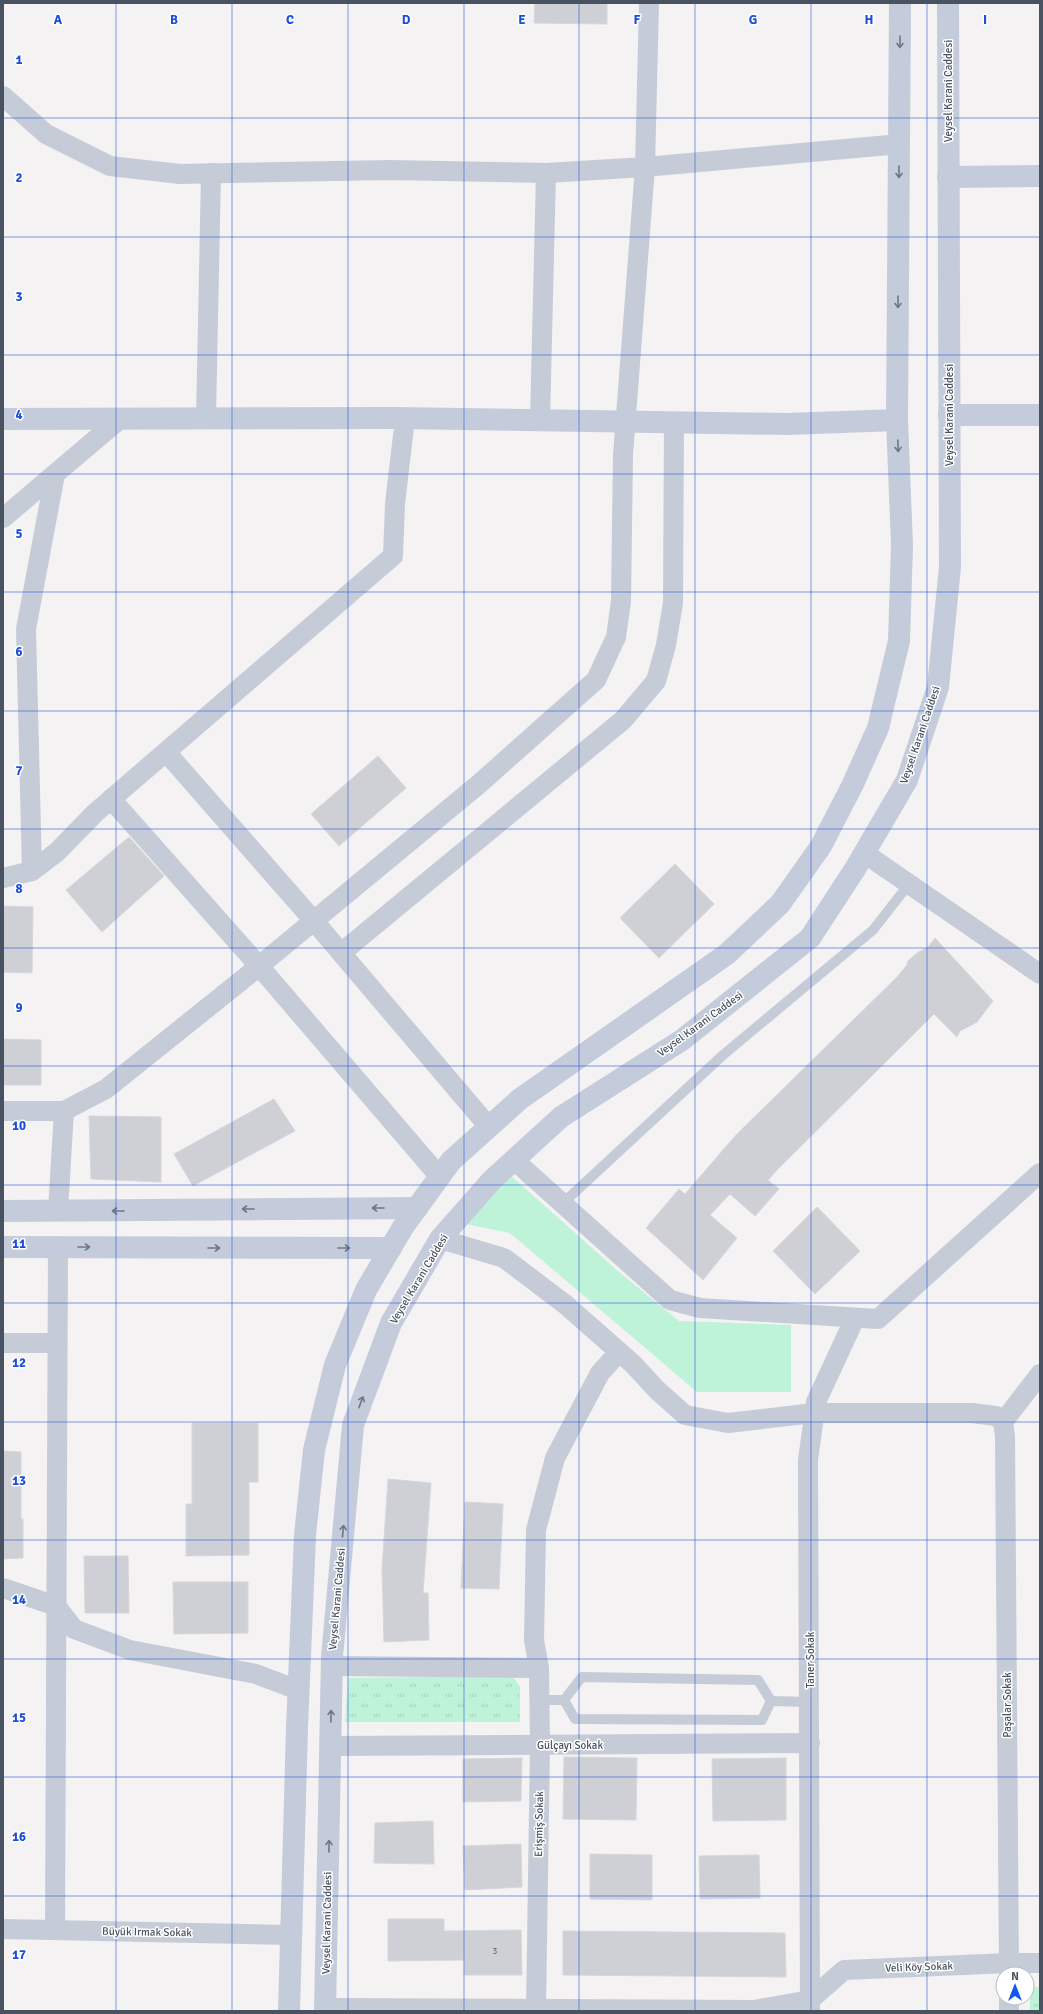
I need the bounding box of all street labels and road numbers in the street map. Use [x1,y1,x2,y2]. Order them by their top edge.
street label: Veysel Karani Caddesi [942,40,955,142]
street label: Veysel Karani Caddesi [943,364,956,466]
street label: Veysel Karani Caddesi [897,684,943,786]
street label: Veysel Karani Caddesi [655,989,745,1059]
street label: Veysel Karani Caddesi [387,1232,451,1326]
street label: Veysel Karani Caddesi [326,1547,348,1651]
street label: Taner Sokak [804,1631,817,1688]
street label: Paşalar Sokak [1001,1672,1014,1738]
street label: Gülçayı Sokak [537,1739,603,1752]
street label: Erişmiş Sokak [532,1791,546,1857]
street label: Veysel Karani Caddesi [320,1872,334,1974]
street label: Büyük Irmak Sokak [102,1925,192,1939]
street label: Veli Köy Sokak [885,1959,954,1975]

